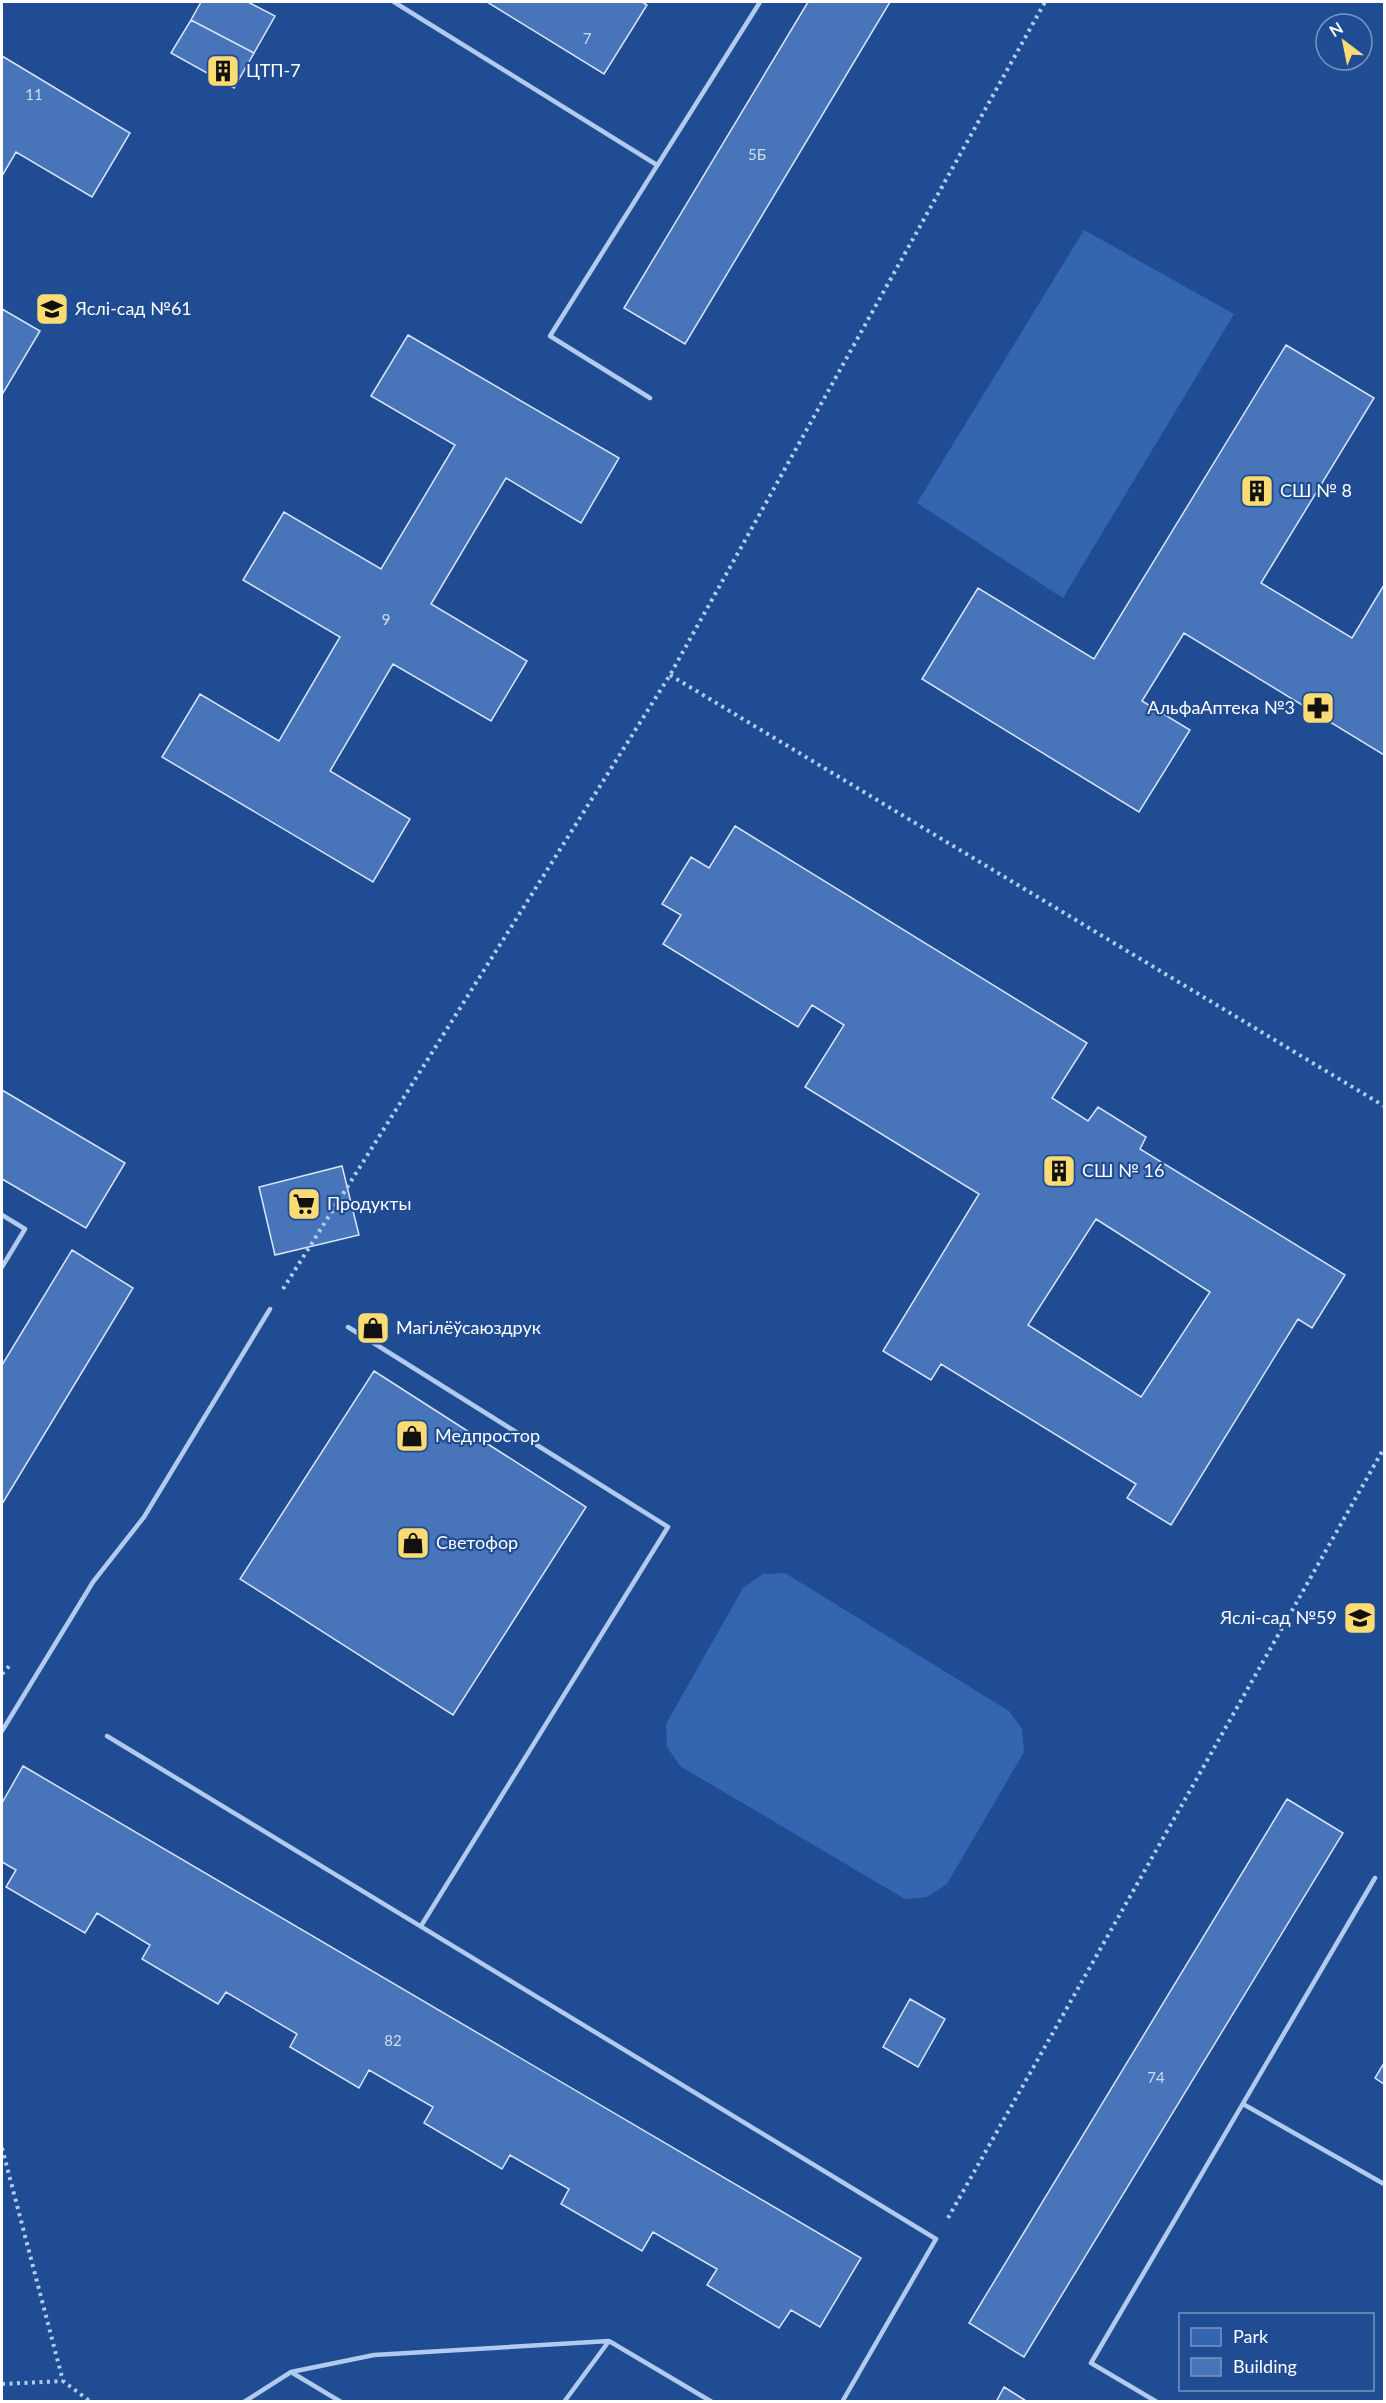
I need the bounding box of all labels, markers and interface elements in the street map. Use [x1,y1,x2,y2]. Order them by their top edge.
north arrow [1314,12,1374,72]
text: N [1326,18,1346,40]
house number: 7 [583,29,592,47]
building icon: ЦТП-7 [205,53,241,89]
place label: ЦТП-7 [246,59,301,81]
house number: 11 [25,85,43,103]
house number: 5Б [748,145,766,163]
school or university icon: Яслі-сад №61 [34,291,70,327]
place label: Яслі-сад №61 [74,297,192,319]
building icon: СШ № 8 [1239,473,1275,509]
place label: СШ № 8 [1280,479,1352,501]
house number: 9 [382,610,390,628]
pharmacy icon: АльфаАптека №3 [1300,690,1336,726]
place label: АльфаАптека №3 [1147,696,1295,718]
building icon: СШ № 16 [1041,1153,1077,1189]
place label: СШ № 16 [1082,1159,1164,1181]
supermarket icon: Продукты [286,1186,322,1222]
place label: Продукты [327,1192,411,1214]
shop icon: Магілёўсаюздрук [355,1310,391,1346]
place label: Магілёўсаюздрук [396,1316,542,1338]
shop icon: Медпростор [394,1418,430,1454]
place label: Медпростор [435,1424,540,1446]
shop icon: Светофор [395,1525,431,1561]
place label: Светофор [436,1531,518,1553]
school or university icon: Яслі-сад №59 [1342,1600,1378,1636]
place label: Яслі-сад №59 [1219,1606,1337,1628]
house number: 82 [384,2031,402,2049]
house number: 74 [1147,2068,1165,2086]
legend [1179,2313,1374,2391]
text: Park [1233,2325,1269,2347]
text: Building [1233,2355,1297,2377]

